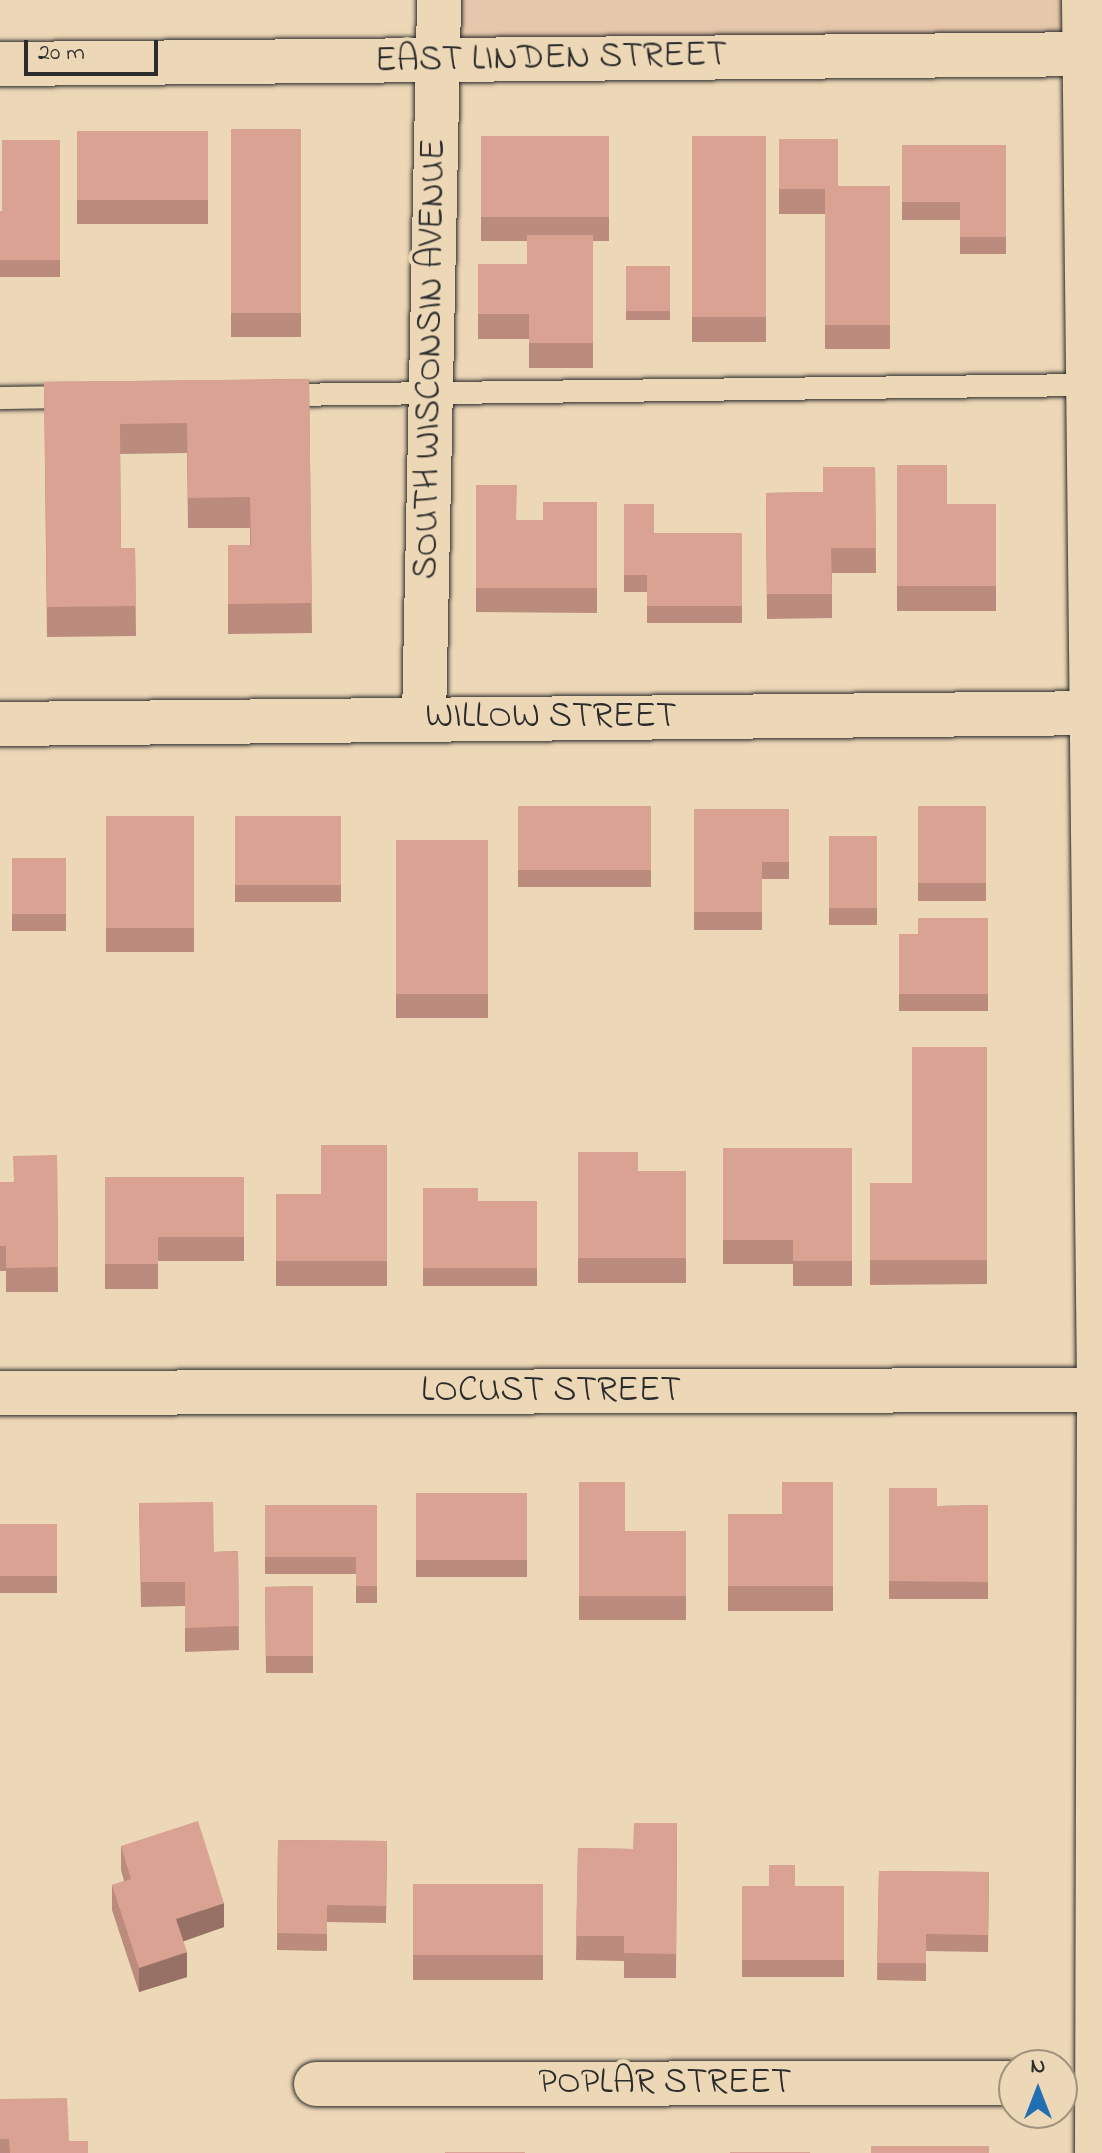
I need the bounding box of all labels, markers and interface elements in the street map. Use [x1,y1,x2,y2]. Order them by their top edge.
scale bar [28,24,162,74]
street label: EAST LINDEN STREET [375,34,727,84]
text: 20 m [38,36,85,71]
street label: SOUTH WISCONSIN AVENUE [406,138,456,580]
street label: WILLOW STREET [425,696,677,740]
street label: LOCUST STREET [421,1370,681,1414]
north arrow [998,2049,1078,2129]
text: N [1031,2051,1045,2083]
street label: POPLAR STREET [538,2062,792,2106]

